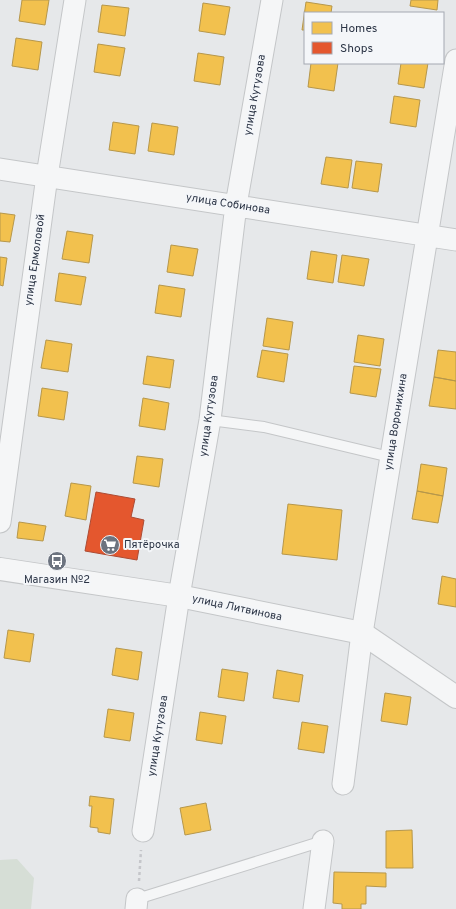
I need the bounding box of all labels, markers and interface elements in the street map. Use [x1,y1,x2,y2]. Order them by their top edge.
legend [304,12,444,64]
text: Homes [340,21,377,37]
text: Shops [340,41,373,57]
street label: улица Кутузова [241,53,269,137]
street label: улица Собинова [185,190,271,218]
street label: улица Ермоловой [22,213,48,307]
street label: улица Воронихина [381,372,411,471]
street label: улица Кутузова [196,374,222,458]
supermarket icon: Пятёрочка [99,534,121,556]
place label: Пятёрочка [124,538,180,552]
bus stop icon: Магазин №2 [46,550,68,572]
place label: Магазин №2 [24,573,90,587]
street label: улица Литвинова [191,592,284,624]
street label: улица Кутузова [145,694,171,778]

